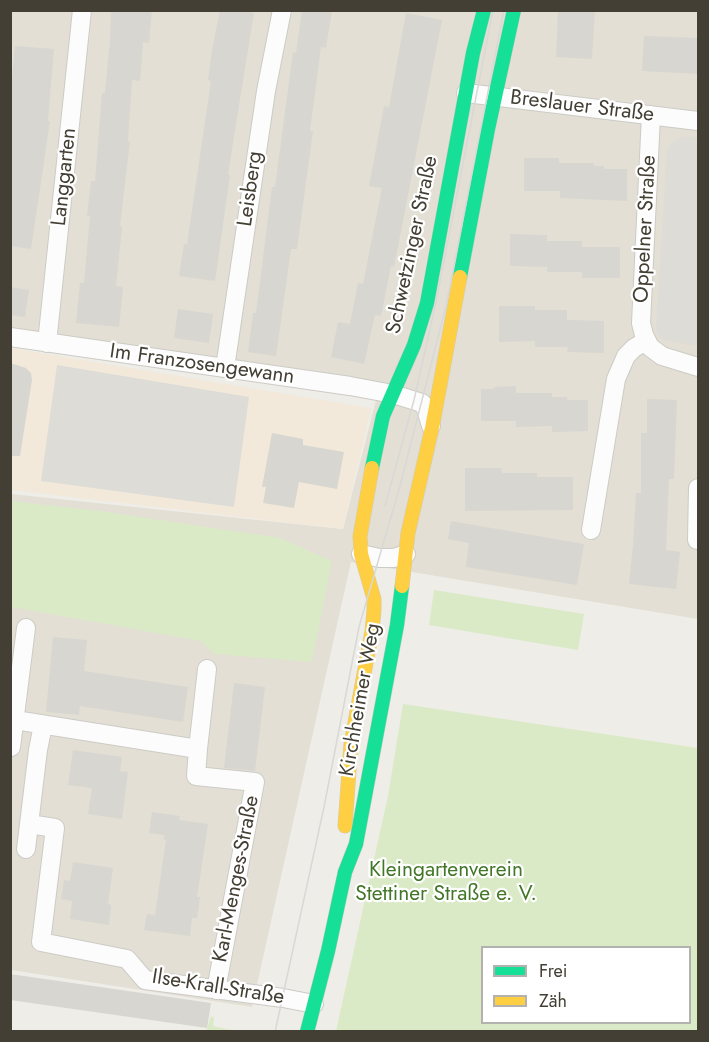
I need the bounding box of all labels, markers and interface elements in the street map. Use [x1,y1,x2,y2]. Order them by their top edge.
street label: Breslauer Straße [509,86,655,128]
street label: Langgarten [47,127,83,227]
street label: Leisberg [233,150,269,228]
street label: Schwetzinger Straße [382,154,444,336]
street label: Oppelner Straße [630,154,662,304]
street label: Im Franzosengewann [108,340,296,390]
street label: Kirchheimer Weg [335,621,387,779]
street label: Karl-Menges-Straße [208,793,266,965]
park label: Kleingartenverein Stettiner Straße e. V. [355,858,537,908]
legend [481,946,691,1024]
text: Frei [539,958,568,984]
street label: Ilse-Krall-Straße [150,965,286,1011]
text: Zäh [539,988,567,1014]

